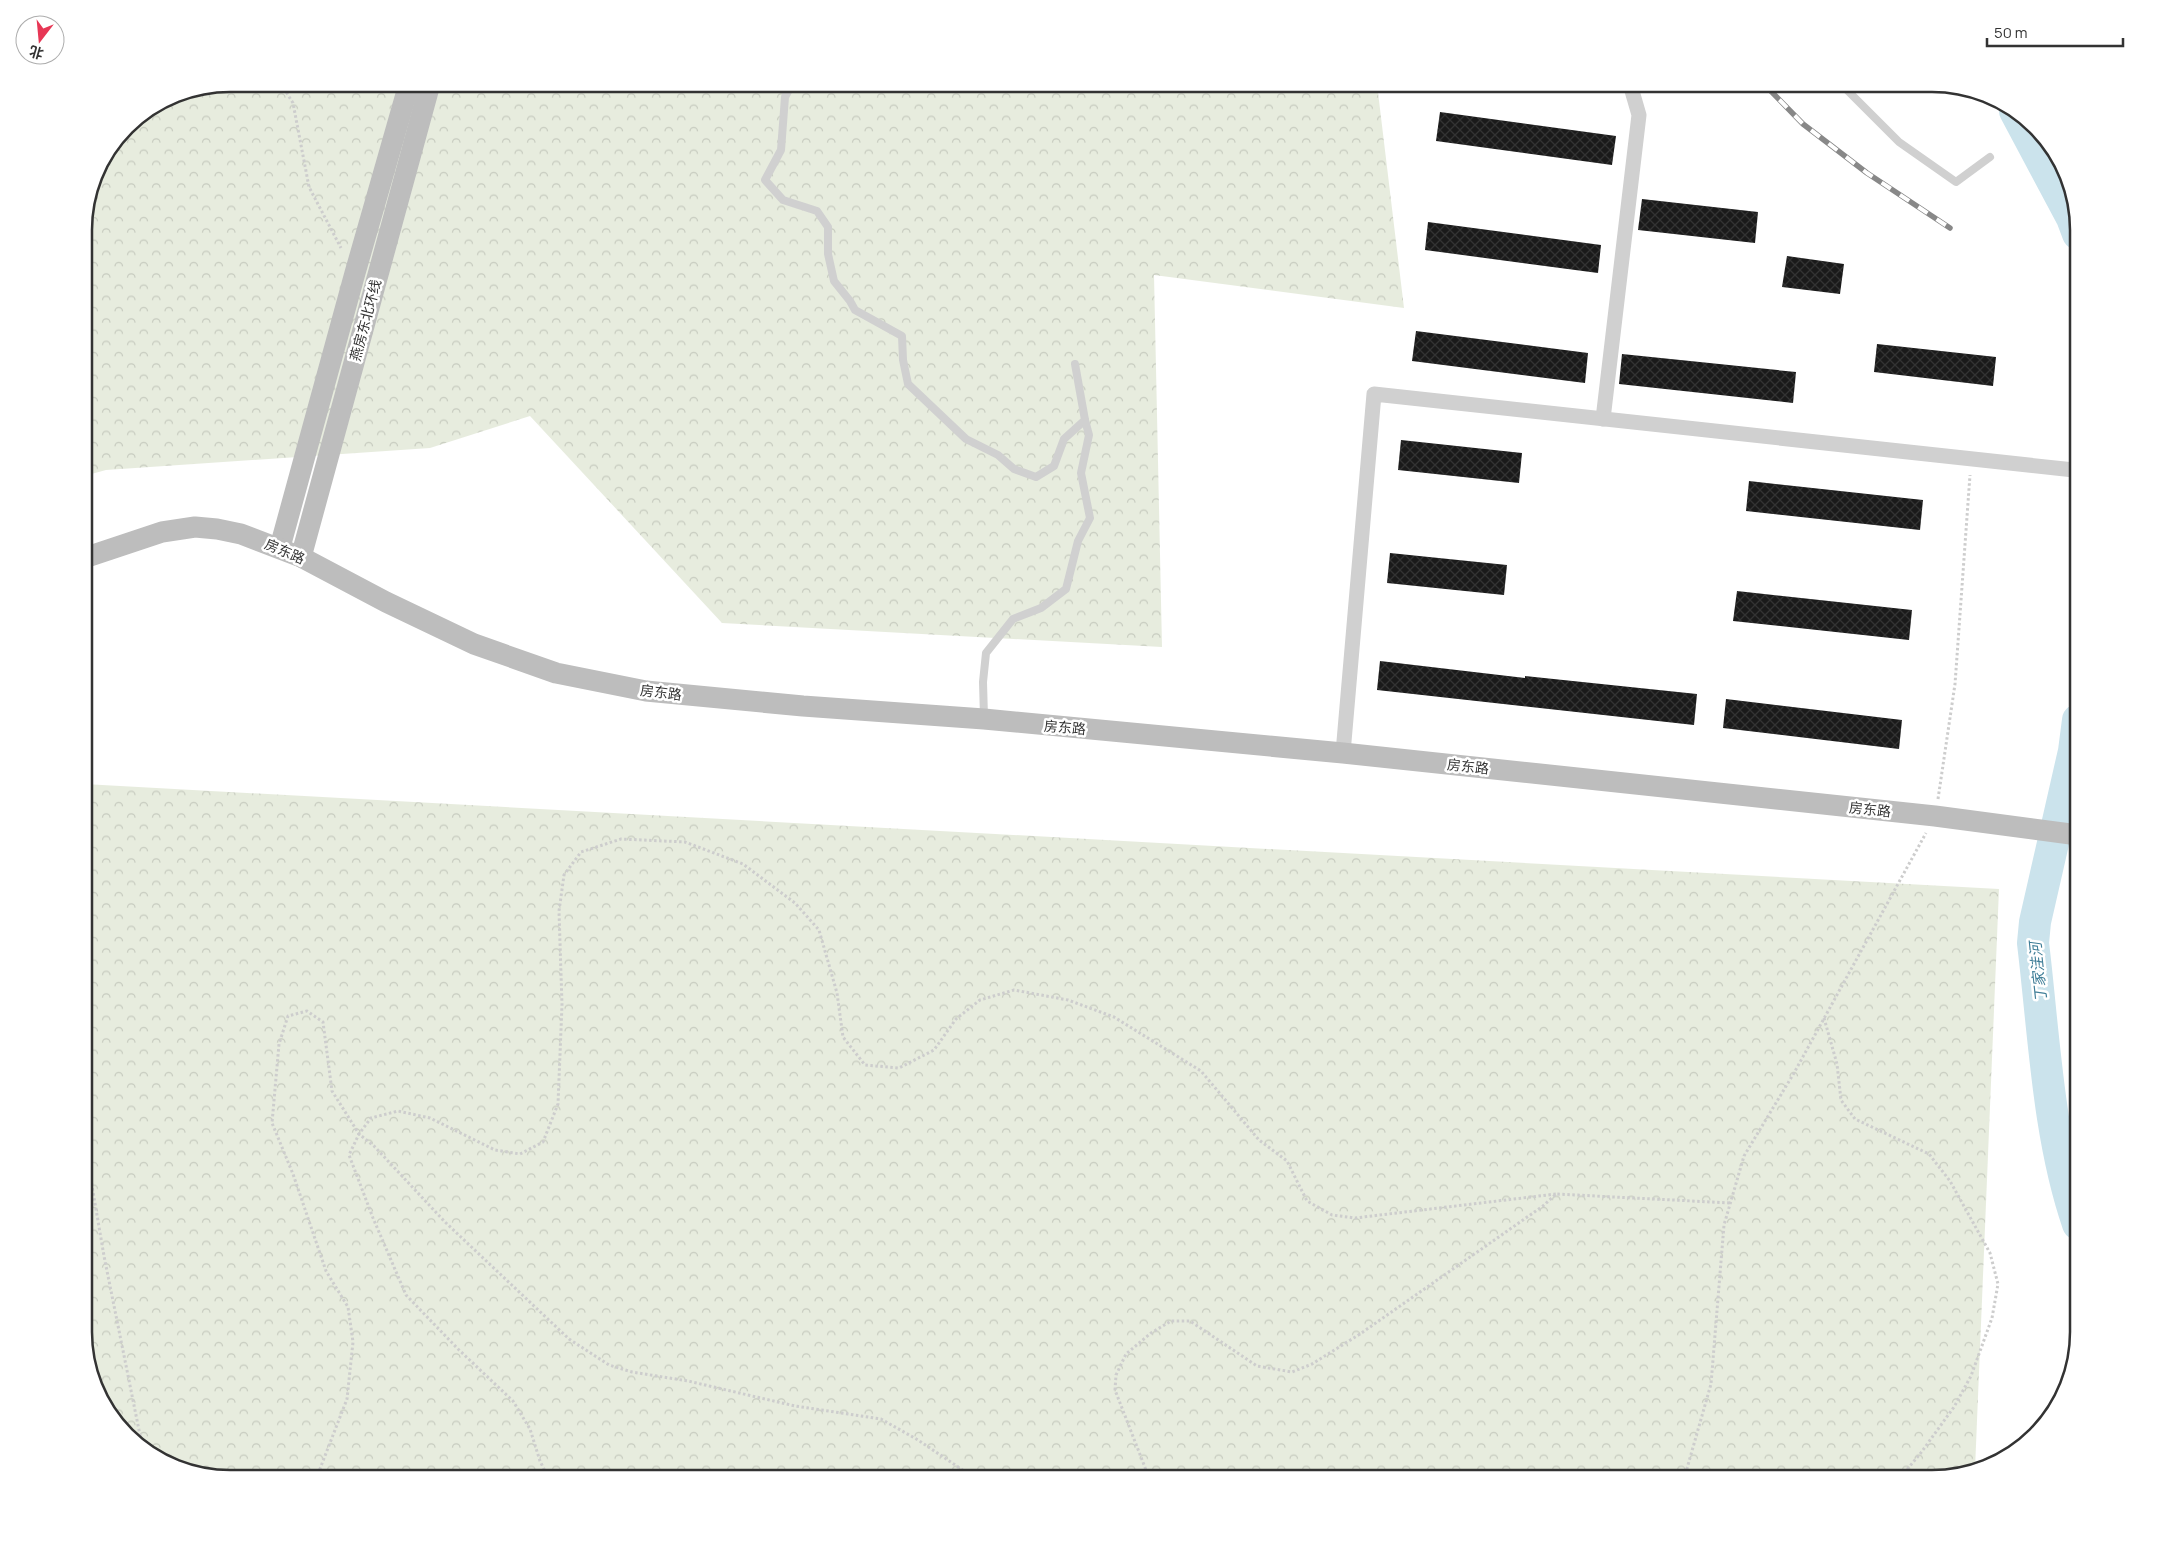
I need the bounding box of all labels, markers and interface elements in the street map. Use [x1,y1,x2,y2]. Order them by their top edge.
north arrow [15,15,65,65]
scale bar [1987,15,2123,47]
text: 50 m [1994,22,2028,43]
text: 北 [27,42,46,64]
street label: 燕房东北环线 [345,277,385,363]
street label: 房东路 [262,534,308,568]
street label: 房东路 [639,680,683,704]
street label: 房东路 [1043,716,1087,738]
street label: 房东路 [1446,754,1490,778]
street label: 房东路 [1848,797,1892,821]
water label: 丁家洼河 [2024,938,2052,1003]

